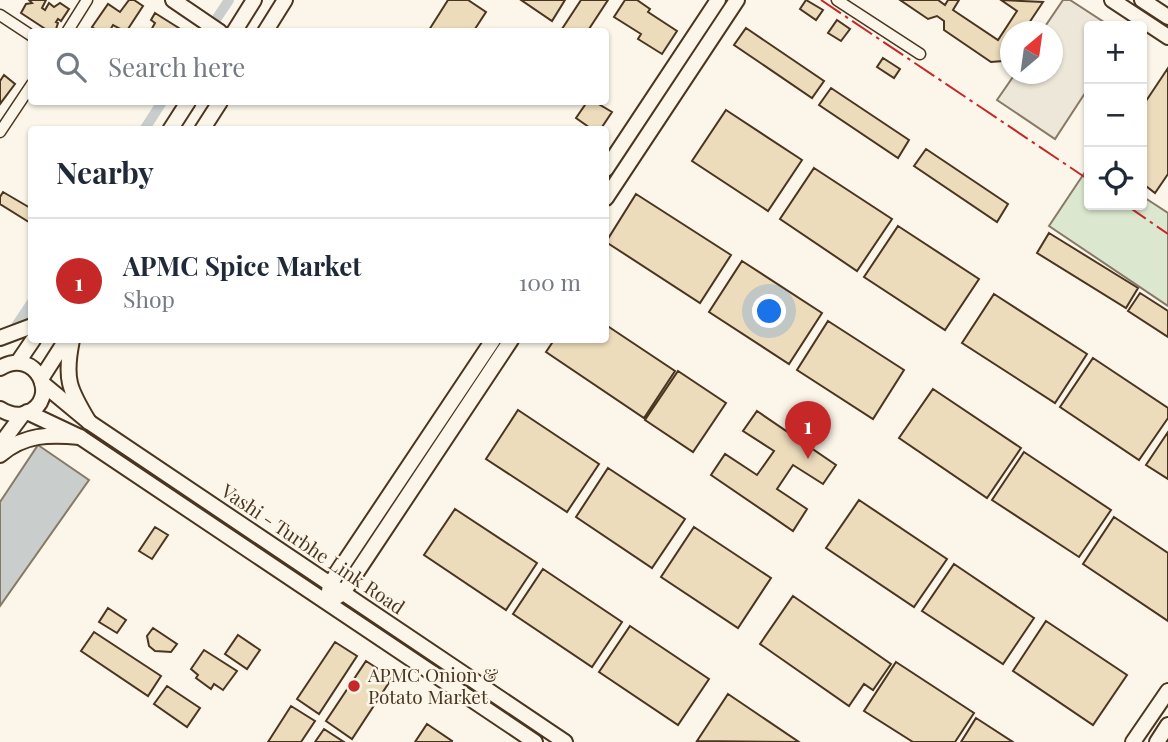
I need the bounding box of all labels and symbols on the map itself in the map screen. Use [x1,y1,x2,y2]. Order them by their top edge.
north arrow [1000,21,1063,84]
your location [752,294,786,328]
pin: 1 [785,401,831,459]
street label: Vashi - Turbhe Link Road [216,476,410,619]
place label: APMC Onion & Potato Market [367,661,498,709]
marker: APMC Onion & Potato Market [346,678,362,694]

